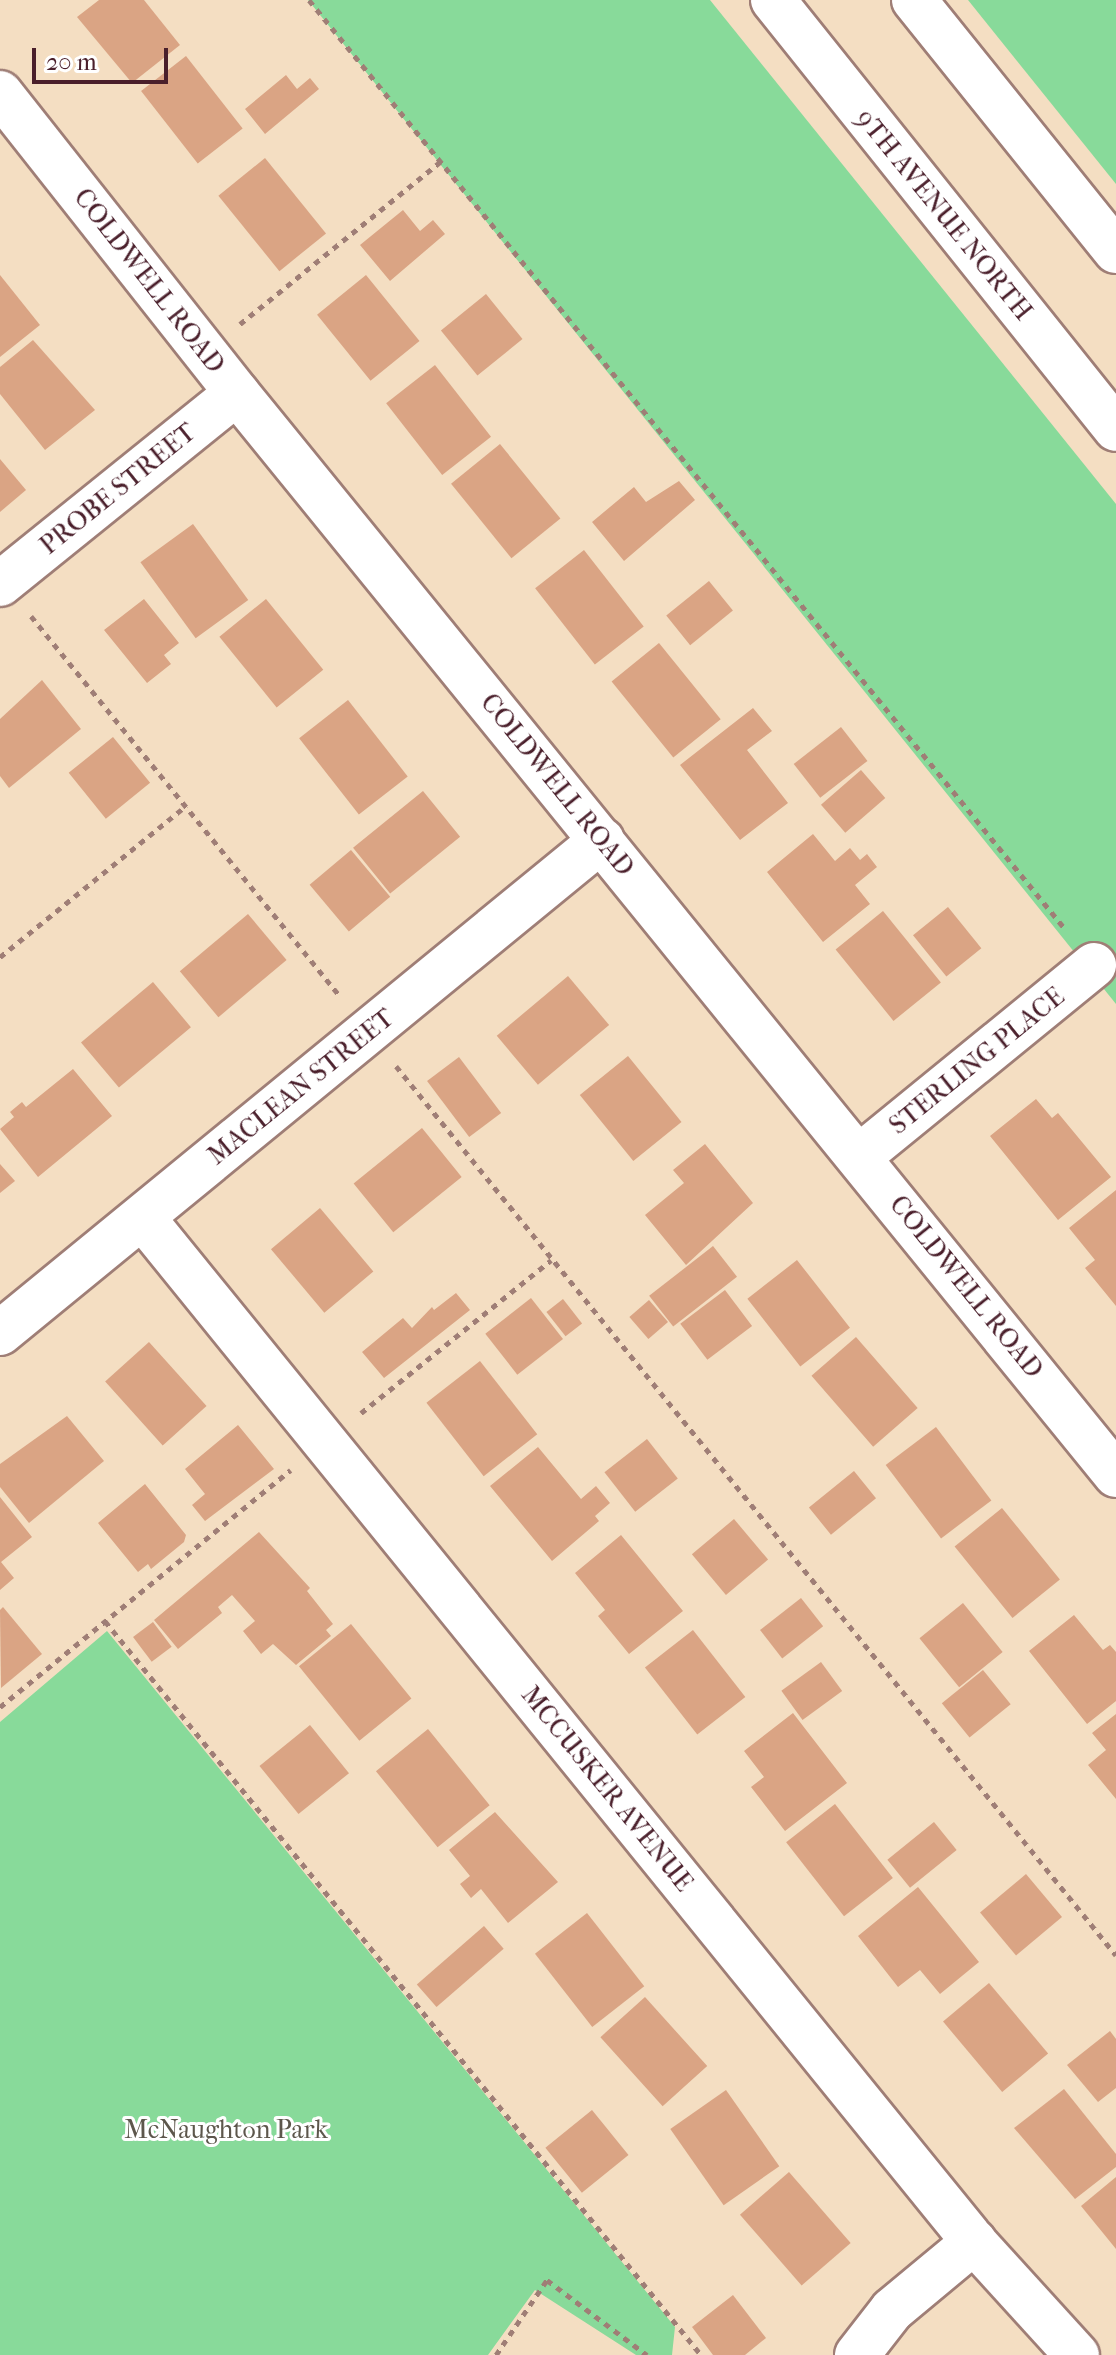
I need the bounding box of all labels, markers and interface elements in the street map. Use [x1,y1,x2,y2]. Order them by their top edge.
scale bar [36,32,172,82]
text: 20 m [46,48,97,76]
street label: 9TH AVENUE NORTH [849,103,1039,327]
street label: COLDWELL ROAD [67,182,231,380]
street label: PROBE STREET [34,417,202,561]
street label: COLDWELL ROAD [474,687,640,883]
street label: STERLING PLACE [883,981,1071,1141]
street label: MACLEAN STREET [202,1002,400,1172]
street label: COLDWELL ROAD [883,1189,1049,1385]
street label: MCCUSKER AVENUE [515,1680,699,1898]
park label: McNaughton Park [124,2114,328,2146]

